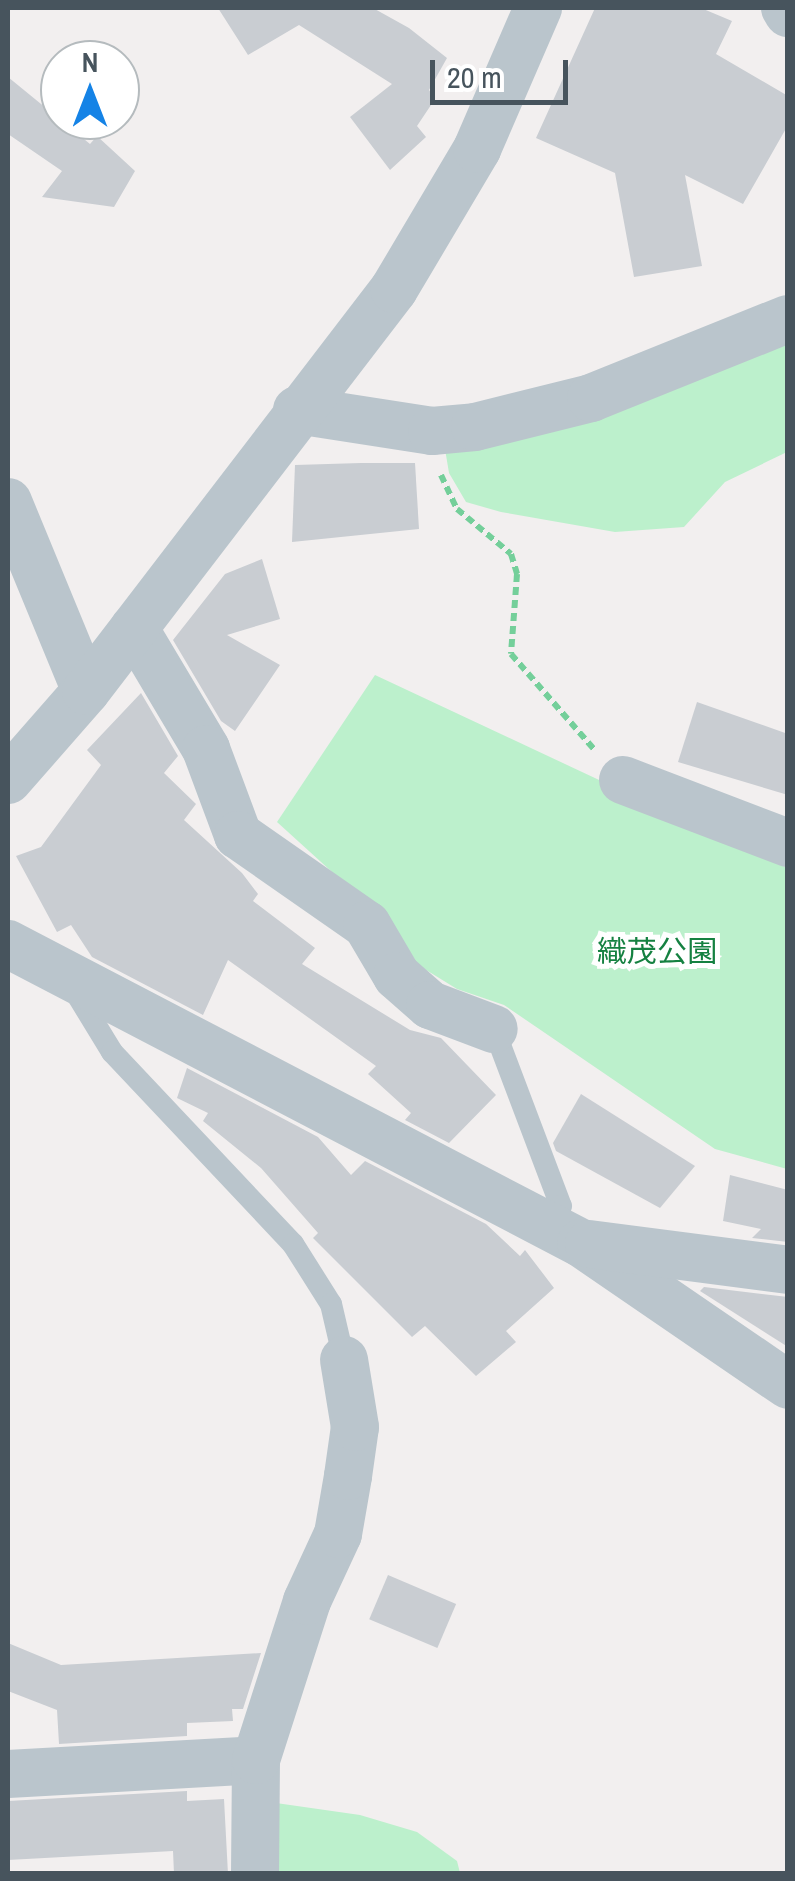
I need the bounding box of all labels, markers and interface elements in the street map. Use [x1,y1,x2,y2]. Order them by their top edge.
north arrow [40,40,140,140]
scale bar [435,40,572,102]
text: N [82,43,98,81]
text: 20 m [447,57,502,97]
park label: 織茂公園 [597,933,717,969]

